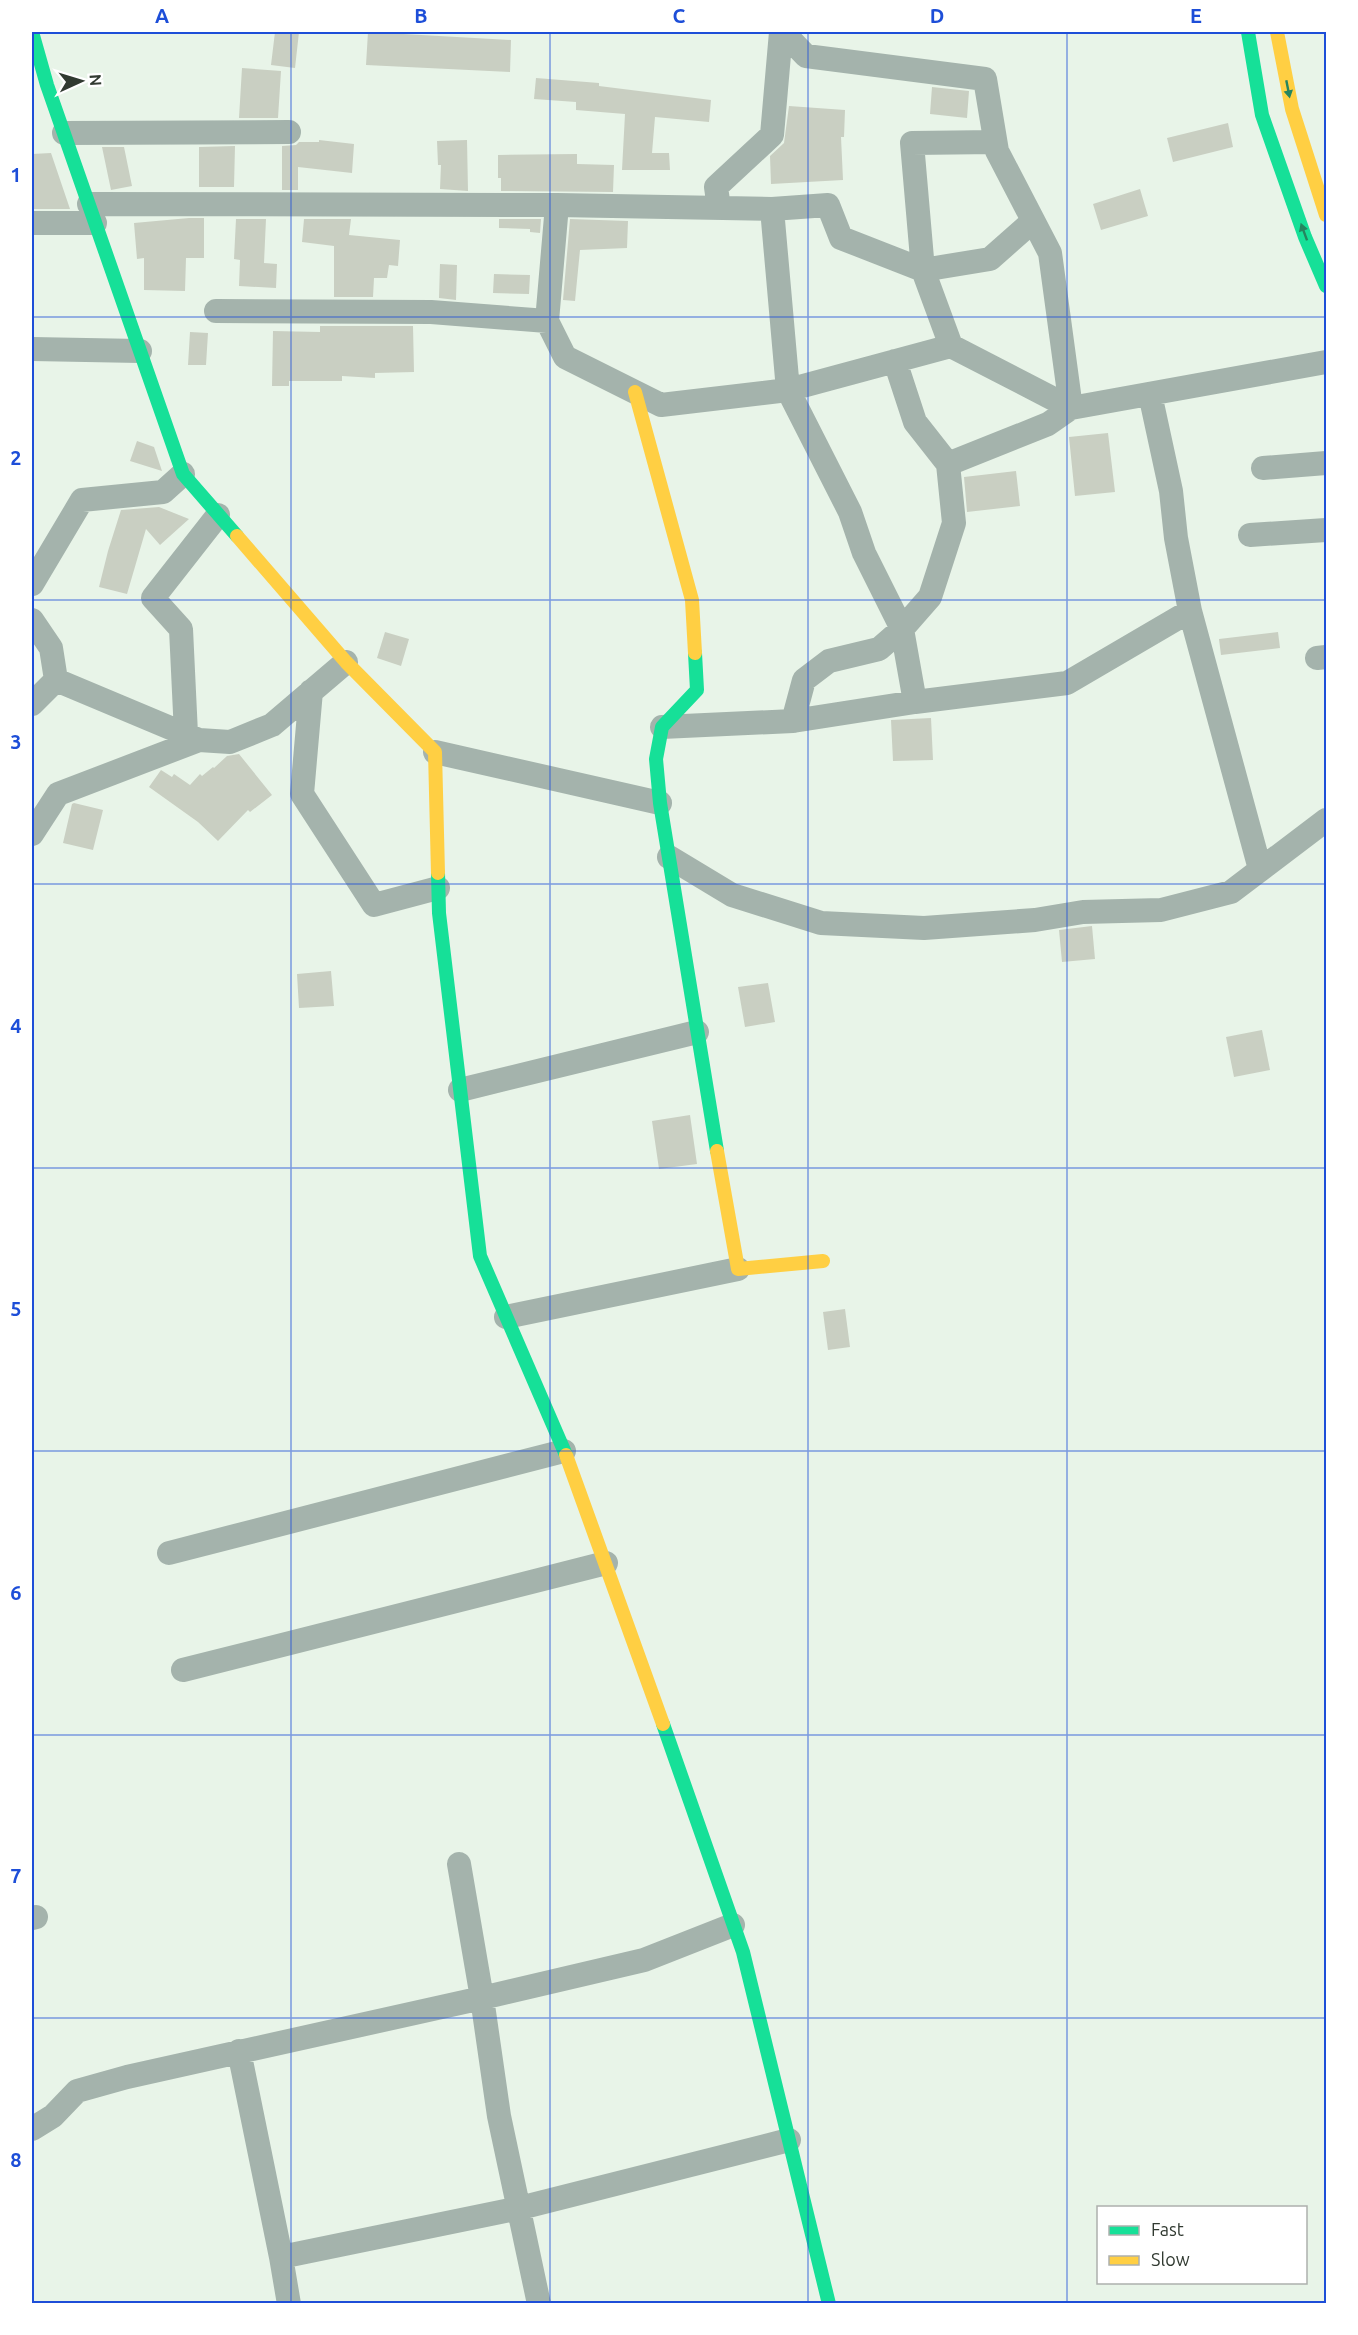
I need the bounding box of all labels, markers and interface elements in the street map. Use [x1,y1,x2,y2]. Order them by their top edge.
text: A [155,4,169,27]
text: B [414,4,428,27]
text: C [673,4,686,27]
text: D [930,4,944,27]
text: E [1190,4,1202,27]
north arrow [51,51,111,111]
text: N [87,73,105,87]
one-way arrow [1284,80,1293,99]
text: 1 [10,163,22,186]
one-way arrow [1298,223,1308,241]
text: 2 [10,446,22,469]
text: 3 [10,730,22,753]
text: 4 [10,1014,22,1037]
text: 5 [10,1297,22,1320]
text: 6 [10,1581,22,1604]
text: 7 [10,1864,22,1887]
text: 8 [10,2148,22,2171]
legend [1097,2206,1307,2284]
text: Fast [1151,2219,1184,2239]
text: Slow [1151,2249,1190,2269]

